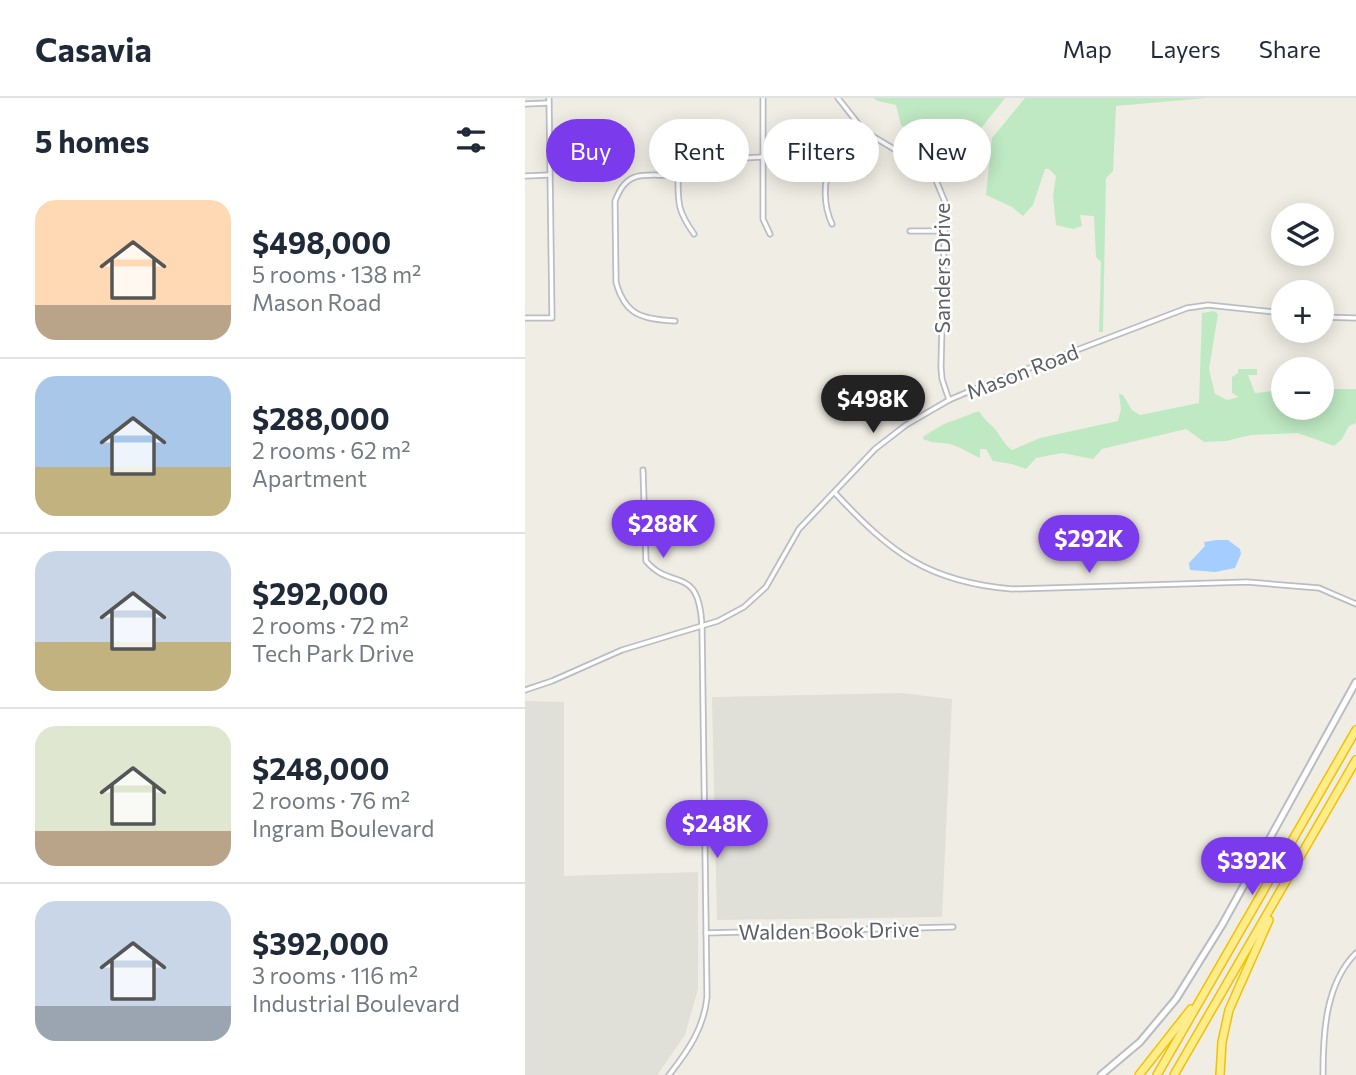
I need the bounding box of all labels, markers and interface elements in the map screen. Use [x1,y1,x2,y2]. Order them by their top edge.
text: Casavia [35,28,152,69]
text: Map [1063,34,1112,63]
text: Layers [1150,34,1221,63]
text: Share [1259,34,1321,63]
chip: Buy [546,119,635,182]
chip: Rent [649,119,749,182]
chip: Filters [763,119,879,182]
chip: New [893,119,991,182]
icon: filters [452,121,490,159]
text: 5 homes [35,122,149,159]
street label: Sanders Drive [929,203,954,333]
map controls [1271,203,1334,420]
button: layers [1271,203,1334,266]
text: $498,000 [252,223,391,260]
icon: home [91,228,175,312]
text: 5 rooms · 138 m² [252,260,421,288]
button: + [1271,280,1334,343]
text: Mason Road [252,288,381,316]
street label: Mason Road [962,338,1082,404]
button: − [1271,357,1334,420]
pin: $498K [824,376,922,435]
text: $498K [837,384,909,412]
text: $288,000 [252,399,390,436]
icon: home [91,404,175,488]
text: 2 rooms · 62 m² [252,436,411,464]
text: Apartment [252,464,367,492]
pin: $288K [614,500,712,560]
text: $288K [628,509,698,537]
pin: $292K [1040,516,1138,575]
text: $292K [1054,524,1124,552]
text: $292,000 [252,574,388,611]
icon: home [91,579,175,663]
text: 2 rooms · 72 m² [252,611,409,639]
text: Tech Park Drive [252,639,414,667]
text: $248,000 [252,749,389,786]
icon: home [91,754,175,838]
text: 2 rooms · 76 m² [252,786,410,814]
pin: $248K [668,800,766,860]
text: $248K [682,809,752,837]
text: Ingram Boulevard [252,814,434,842]
pin: $392K [1203,838,1301,897]
text: $392K [1217,846,1287,874]
street label: Walden Book Drive [738,916,920,944]
text: $392,000 [252,924,389,961]
icon: home [91,929,175,1013]
text: 3 rooms · 116 m² [252,961,418,989]
text: Industrial Boulevard [252,989,460,1017]

